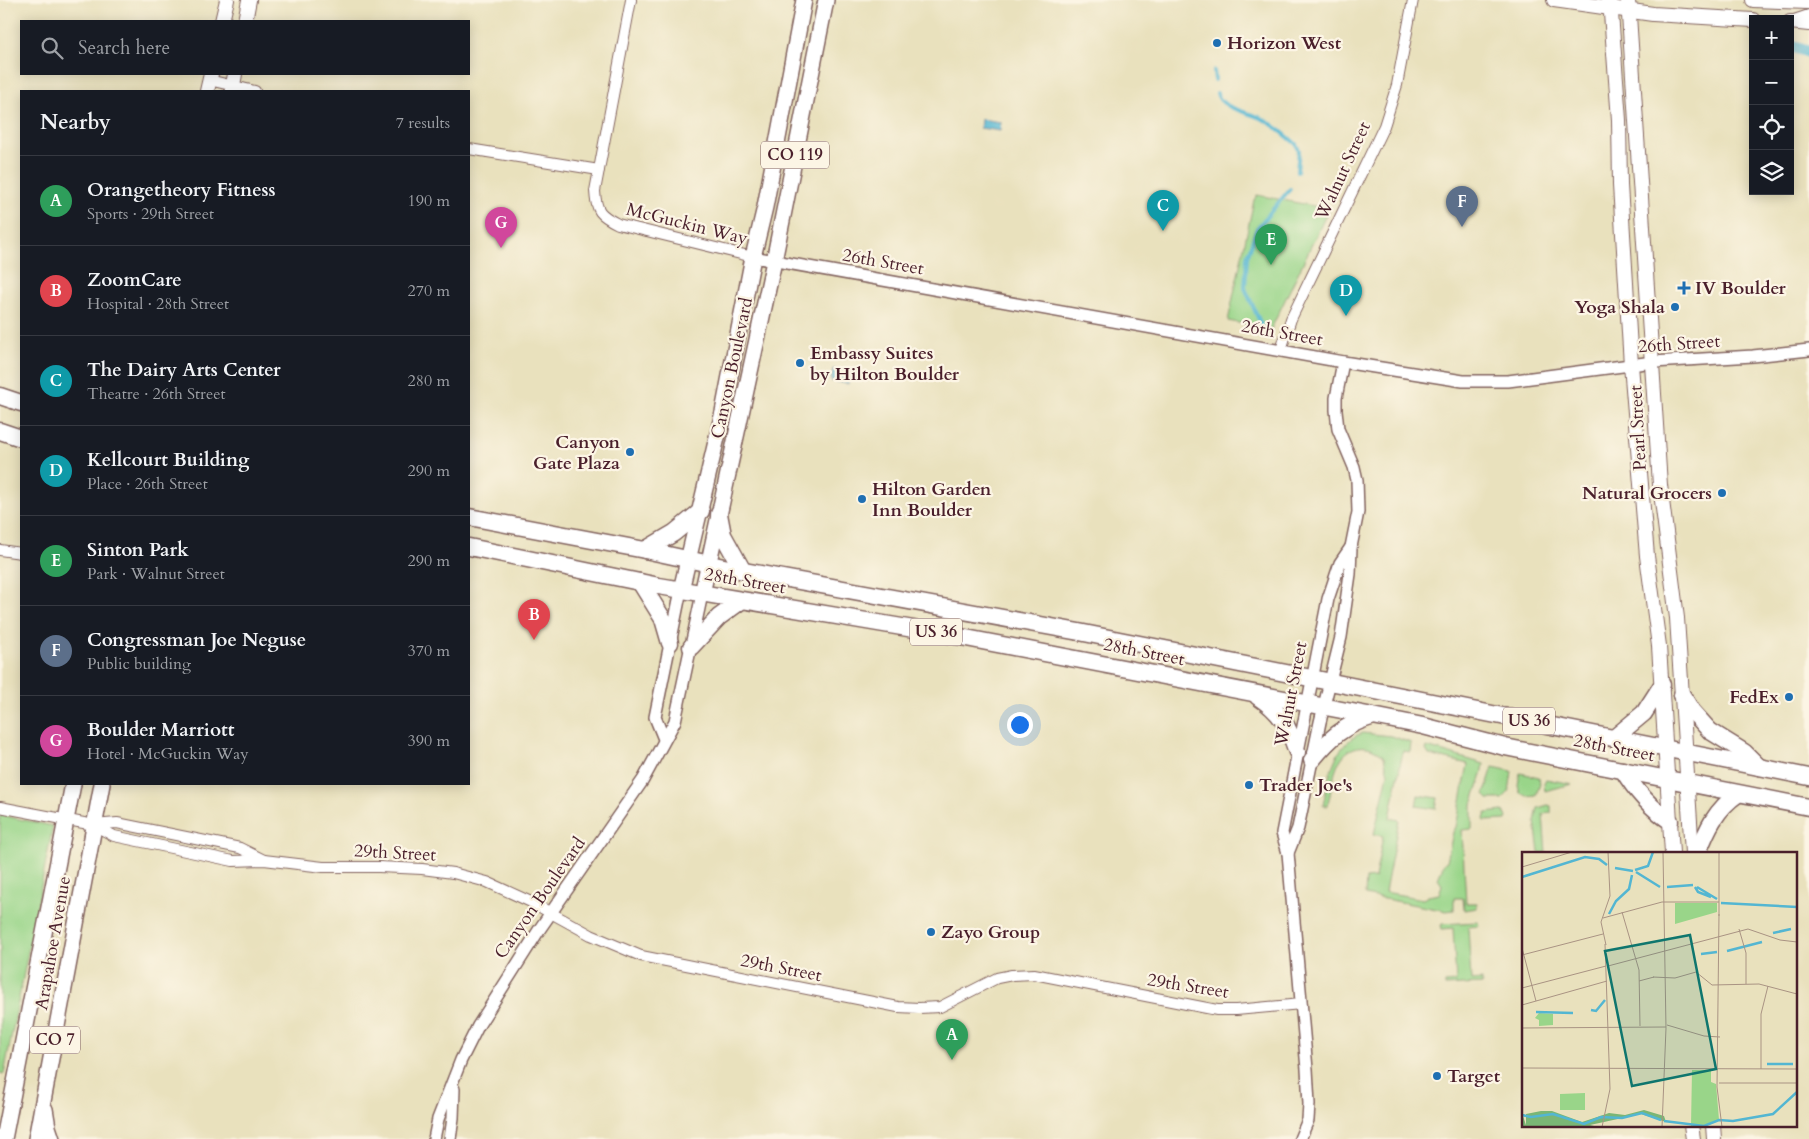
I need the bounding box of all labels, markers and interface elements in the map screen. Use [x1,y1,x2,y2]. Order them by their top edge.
map controls [1749,15,1794,195]
button: + [1749,15,1794,60]
search box [20,20,470,75]
place label: Horizon West [1227,31,1342,56]
icon: search [38,34,66,62]
text: Search here [78,35,170,61]
marker: Horizon West [1211,37,1223,49]
button: − [1749,60,1794,105]
button: locate [1749,105,1794,150]
text: Nearby [40,108,111,137]
text: 7 results [396,112,450,134]
street label: Walnut Street [1309,117,1377,225]
road number: CO 119 [761,142,829,168]
button: layers [1749,150,1794,195]
text: Orangetheory Fitness [87,177,276,203]
pin: F [1446,186,1478,227]
text: A [50,190,62,212]
text: 190 m [408,190,450,212]
pin: C [1147,190,1179,231]
street label: McGuckin Way [624,197,751,251]
text: Sports · 29th Street [87,203,214,225]
pin: G [485,207,517,248]
pin: E [1255,224,1287,265]
street label: 26th Street [840,243,926,281]
text: ZoomCare [87,267,182,293]
pin: D [1330,275,1362,316]
place label: IV Boulder [1695,276,1787,301]
text: B [50,280,62,302]
text: 270 m [408,280,450,302]
marker: IV Boulder [1677,281,1691,295]
text: Hospital · 28th Street [87,293,229,315]
street label: Canyon Boulevard [705,295,759,441]
place label: Yoga Shala [1574,295,1665,320]
marker: Yoga Shala [1669,301,1681,313]
street label: 26th Street [1239,314,1325,352]
street label: 26th Street [1637,329,1721,359]
place label: Embassy Suites by Hilton Boulder [810,341,960,387]
text: The Dairy Arts Center [87,357,281,383]
marker: Embassy Suites by Hilton Boulder [794,357,806,369]
text: C [50,370,62,392]
text: 280 m [408,370,450,392]
text: Theatre · 26th Street [87,383,226,405]
street label: Pearl Street [1623,384,1653,472]
place label: Canyon Gate Plaza [533,430,620,476]
marker: Canyon Gate Plaza [624,446,636,458]
text: Kellcourt Building [87,447,249,473]
text: D [49,460,63,482]
text: 290 m [408,460,450,482]
text: Place · 26th Street [87,473,208,495]
place label: Hilton Garden Inn Boulder [872,477,992,523]
place label: Natural Grocers [1582,481,1712,506]
marker: Natural Grocers [1716,487,1728,499]
marker: Hilton Garden Inn Boulder [856,493,868,505]
text: Sinton Park [87,537,189,563]
text: E [51,550,61,572]
text: 290 m [408,550,450,572]
street label: 28th Street [702,562,788,600]
text: Park · Walnut Street [87,563,225,585]
pin: B [518,599,550,640]
road number: US 36 [910,618,962,646]
text: Congressman Joe Neguse [87,627,306,653]
street label: 28th Street [1101,632,1187,672]
street label: Walnut Street [1268,639,1313,749]
text: F [51,640,61,662]
text: 370 m [408,640,450,662]
text: Public building [87,653,191,675]
place label: FedEx [1729,685,1779,710]
marker: FedEx [1783,691,1795,703]
road number: US 36 [1503,708,1555,734]
your location [1007,712,1033,738]
text: Boulder Marriott [87,717,234,743]
street label: 28th Street [1571,728,1657,768]
text: G [49,730,63,752]
text: 390 m [408,730,450,752]
text: Hotel · McGuckin Way [87,743,249,765]
place label: Trader Joe's [1259,773,1352,798]
marker: Trader Joe's [1243,779,1255,791]
street label: Canyon Boulevard [489,832,592,964]
street label: 29th Street [353,838,437,868]
inset map [1522,852,1796,1126]
street label: Arapahoe Avenue [29,874,77,1012]
place label: Zayo Group [941,920,1040,945]
marker: Zayo Group [925,926,937,938]
street label: 29th Street [738,948,824,988]
street label: 29th Street [1145,967,1231,1005]
pin: A [936,1019,968,1060]
road number: CO 7 [30,1026,80,1054]
place label: Target [1447,1064,1501,1089]
marker: Target [1431,1070,1443,1082]

